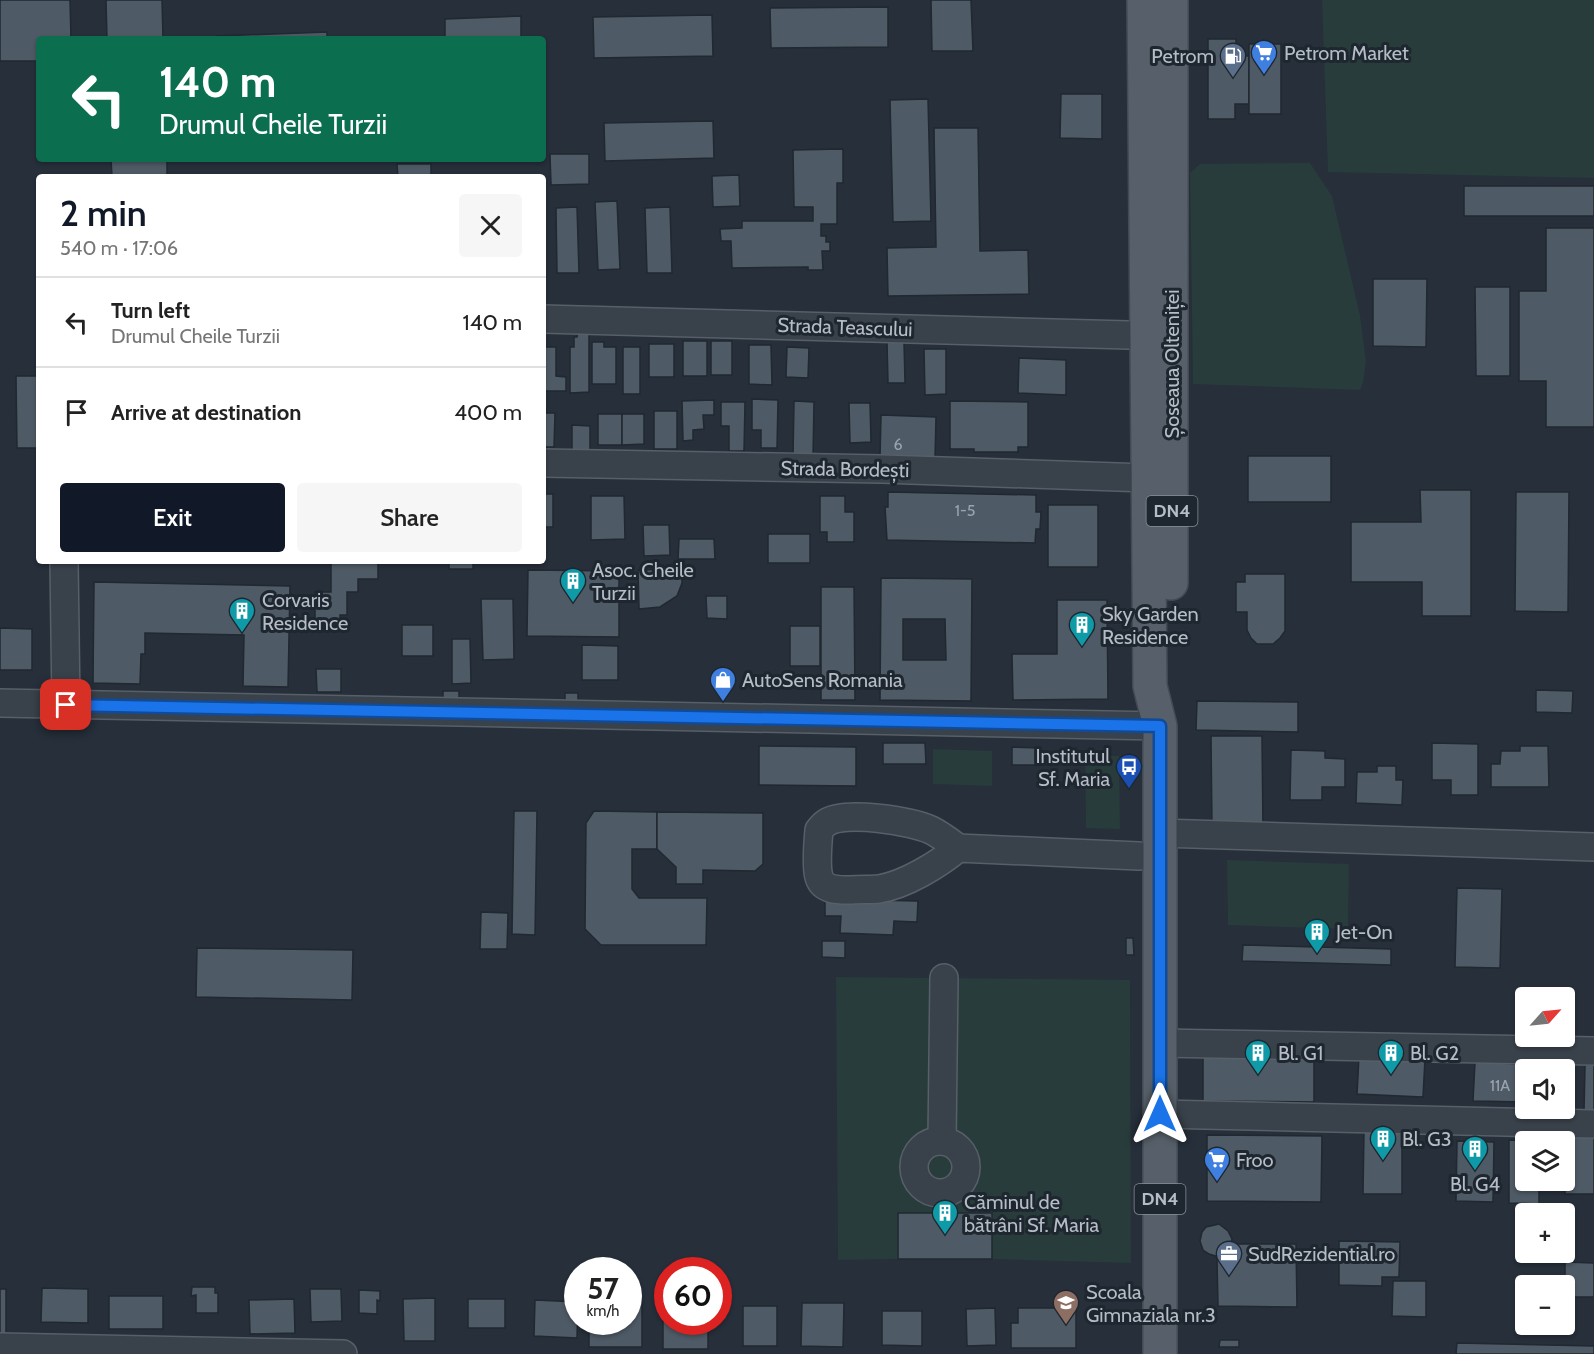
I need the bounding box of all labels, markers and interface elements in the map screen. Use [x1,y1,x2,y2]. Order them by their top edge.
supermarket icon: Petrom Market [1249,38,1279,76]
fuel station icon: Petrom [1218,41,1248,79]
place label: Petrom Market [1284,41,1409,65]
place label: Petrom [1151,44,1214,68]
text: 140 m [159,56,276,108]
icon: left [60,60,138,138]
text: Drumul Cheile Turzii [159,108,387,141]
text: 2 min [60,191,147,235]
button: close [459,194,522,257]
text: 540 m · 17:06 [60,236,178,260]
street label: Șoseaua Olteniței [1160,290,1185,438]
text: Turn left [111,297,190,324]
icon: left [60,306,93,339]
text: 140 m [463,309,522,336]
street label: Strada Teascului [777,313,913,341]
text: Drumul Cheile Turzii [111,324,280,348]
icon: arrive [60,396,93,429]
text: Arrive at destination [111,399,301,426]
text: 400 m [454,399,522,426]
house number: 6 [893,435,903,454]
street label: Strada Bordești [780,456,910,483]
button: Exit [60,483,285,552]
button: Share [297,483,522,552]
road number: DN4 [1146,496,1198,526]
house number: 1-5 [955,501,975,520]
place label: Asoc. Cheile Turzii [592,558,694,605]
building icon: Asoc. Cheile Turzii [558,566,588,604]
place label: Corvaris Residence [262,588,348,635]
building icon: Corvaris Residence [227,596,257,634]
place label: Sky Garden Residence [1102,602,1199,649]
building icon: Sky Garden Residence [1067,610,1097,648]
shop icon: AutoSens Romania [708,665,738,703]
place label: AutoSens Romania [742,668,903,692]
pin [40,679,91,730]
icon: arrive [49,688,82,721]
place label: Institutul Sf. Maria [1035,744,1110,791]
bus stop icon: Institutul Sf. Maria [1114,752,1144,790]
building icon: Jet-On [1302,917,1332,955]
place label: Jet-On [1335,920,1393,944]
north arrow [1515,987,1575,1047]
map controls [1515,987,1575,1335]
building icon: Bl. G1 [1243,1038,1273,1076]
building icon: Bl. G2 [1376,1038,1406,1076]
place label: Bl. G1 [1278,1041,1323,1065]
place label: Bl. G2 [1410,1041,1459,1065]
button: sound [1515,1059,1575,1119]
house number: 11A [1490,1076,1510,1095]
position arrow [1128,1082,1192,1146]
building icon: Bl. G3 [1368,1124,1398,1162]
place label: Bl. G3 [1402,1127,1451,1151]
button: layers [1515,1131,1575,1191]
building icon: Bl. G4 [1460,1134,1490,1172]
supermarket icon: Froo [1202,1145,1232,1183]
place label: Froo [1236,1148,1274,1172]
place label: Bl. G4 [1450,1172,1501,1196]
road number: DN4 [1134,1184,1186,1214]
place label: Căminul de bătrâni Sf. Maria [964,1190,1099,1237]
building icon: Căminul de bătrâni Sf. Maria [930,1198,960,1236]
button: + [1515,1203,1575,1263]
office icon: SudRezidential.ro [1214,1239,1244,1277]
place label: SudRezidential.ro [1248,1242,1395,1266]
speed limit sign: 60 [654,1257,732,1335]
text: 57 [587,1270,619,1307]
button: − [1515,1275,1575,1335]
place label: Scoala Gimnaziala nr.3 [1086,1280,1216,1327]
school or university icon: Scoala Gimnaziala nr.3 [1051,1288,1081,1326]
text: km/h [587,1302,619,1320]

